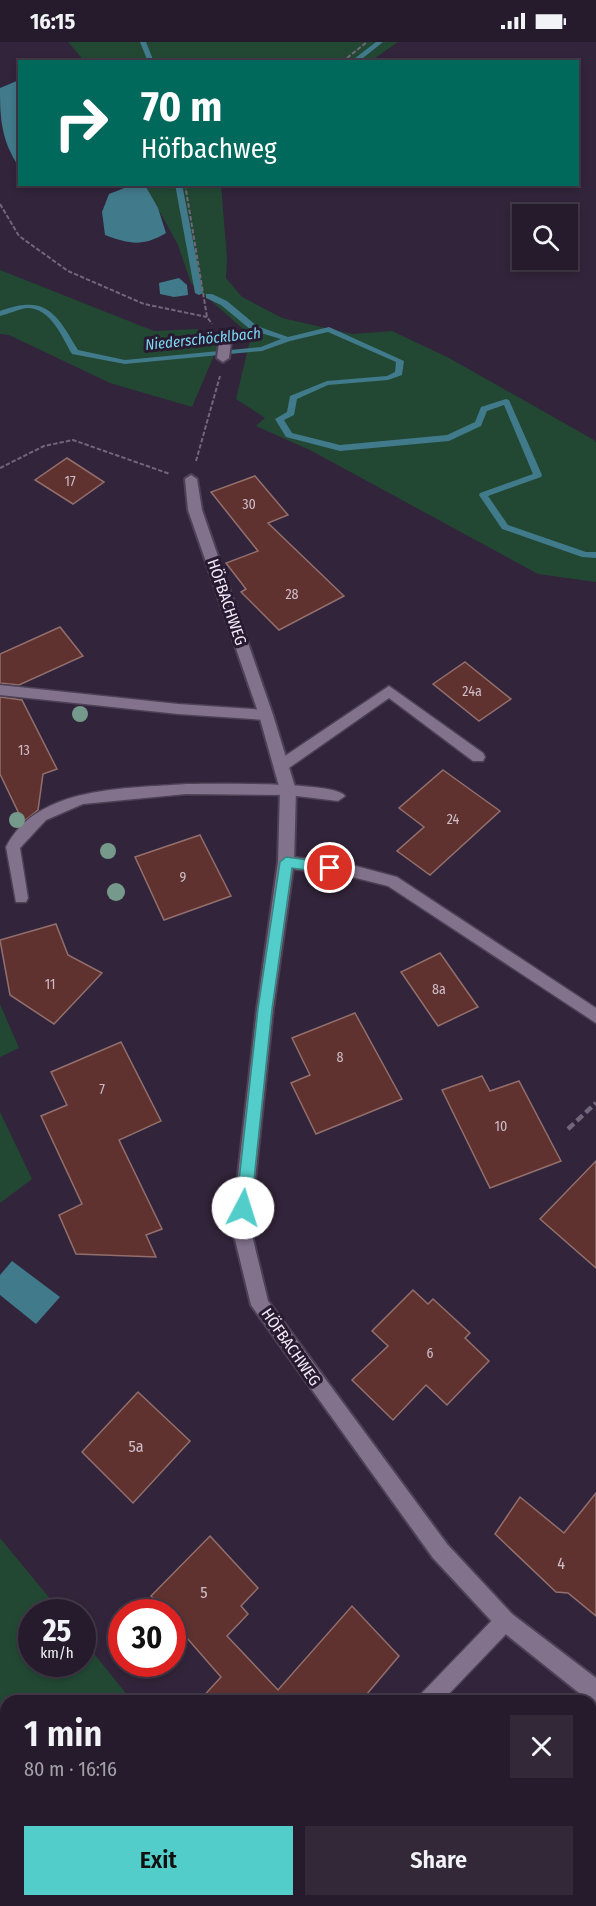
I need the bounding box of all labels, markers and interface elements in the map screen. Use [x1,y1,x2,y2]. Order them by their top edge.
text: 16:15 [30,8,75,35]
text: 70 m [141,82,222,132]
icon: right [42,84,120,162]
text: Höfbachweg [141,133,277,165]
map controls [512,204,578,270]
button: search [512,204,578,270]
water label: Niederschöcklbach [144,324,262,354]
house number: 17 [64,473,76,490]
house number: 30 [242,496,256,513]
street label: HÖFBACHWEG [203,556,251,648]
house number: 28 [285,586,299,603]
house number: 24a [462,683,482,700]
house number: 13 [18,742,30,759]
house number: 24 [447,811,460,828]
pin [304,842,355,893]
icon: arrive [313,851,346,884]
house number: 9 [180,869,187,886]
house number: 11 [45,976,55,993]
house number: 8a [432,981,446,998]
house number: 8 [337,1049,344,1066]
house number: 7 [99,1081,105,1098]
house number: 10 [495,1118,507,1135]
position arrow [211,1176,275,1240]
street label: HÖFBACHWEG [257,1305,325,1389]
house number: 6 [427,1345,434,1362]
house number: 5a [128,1437,144,1456]
house number: 4 [557,1554,565,1573]
house number: 5 [200,1583,208,1602]
speed limit sign: 30 [108,1599,186,1677]
text: 25 [43,1613,71,1649]
text: km/h [40,1644,74,1662]
text: 1 min [24,1712,102,1756]
button: close [510,1715,573,1778]
text: 80 m · 16:16 [24,1757,117,1781]
button: Exit [24,1826,293,1895]
button: Share [305,1826,573,1895]

